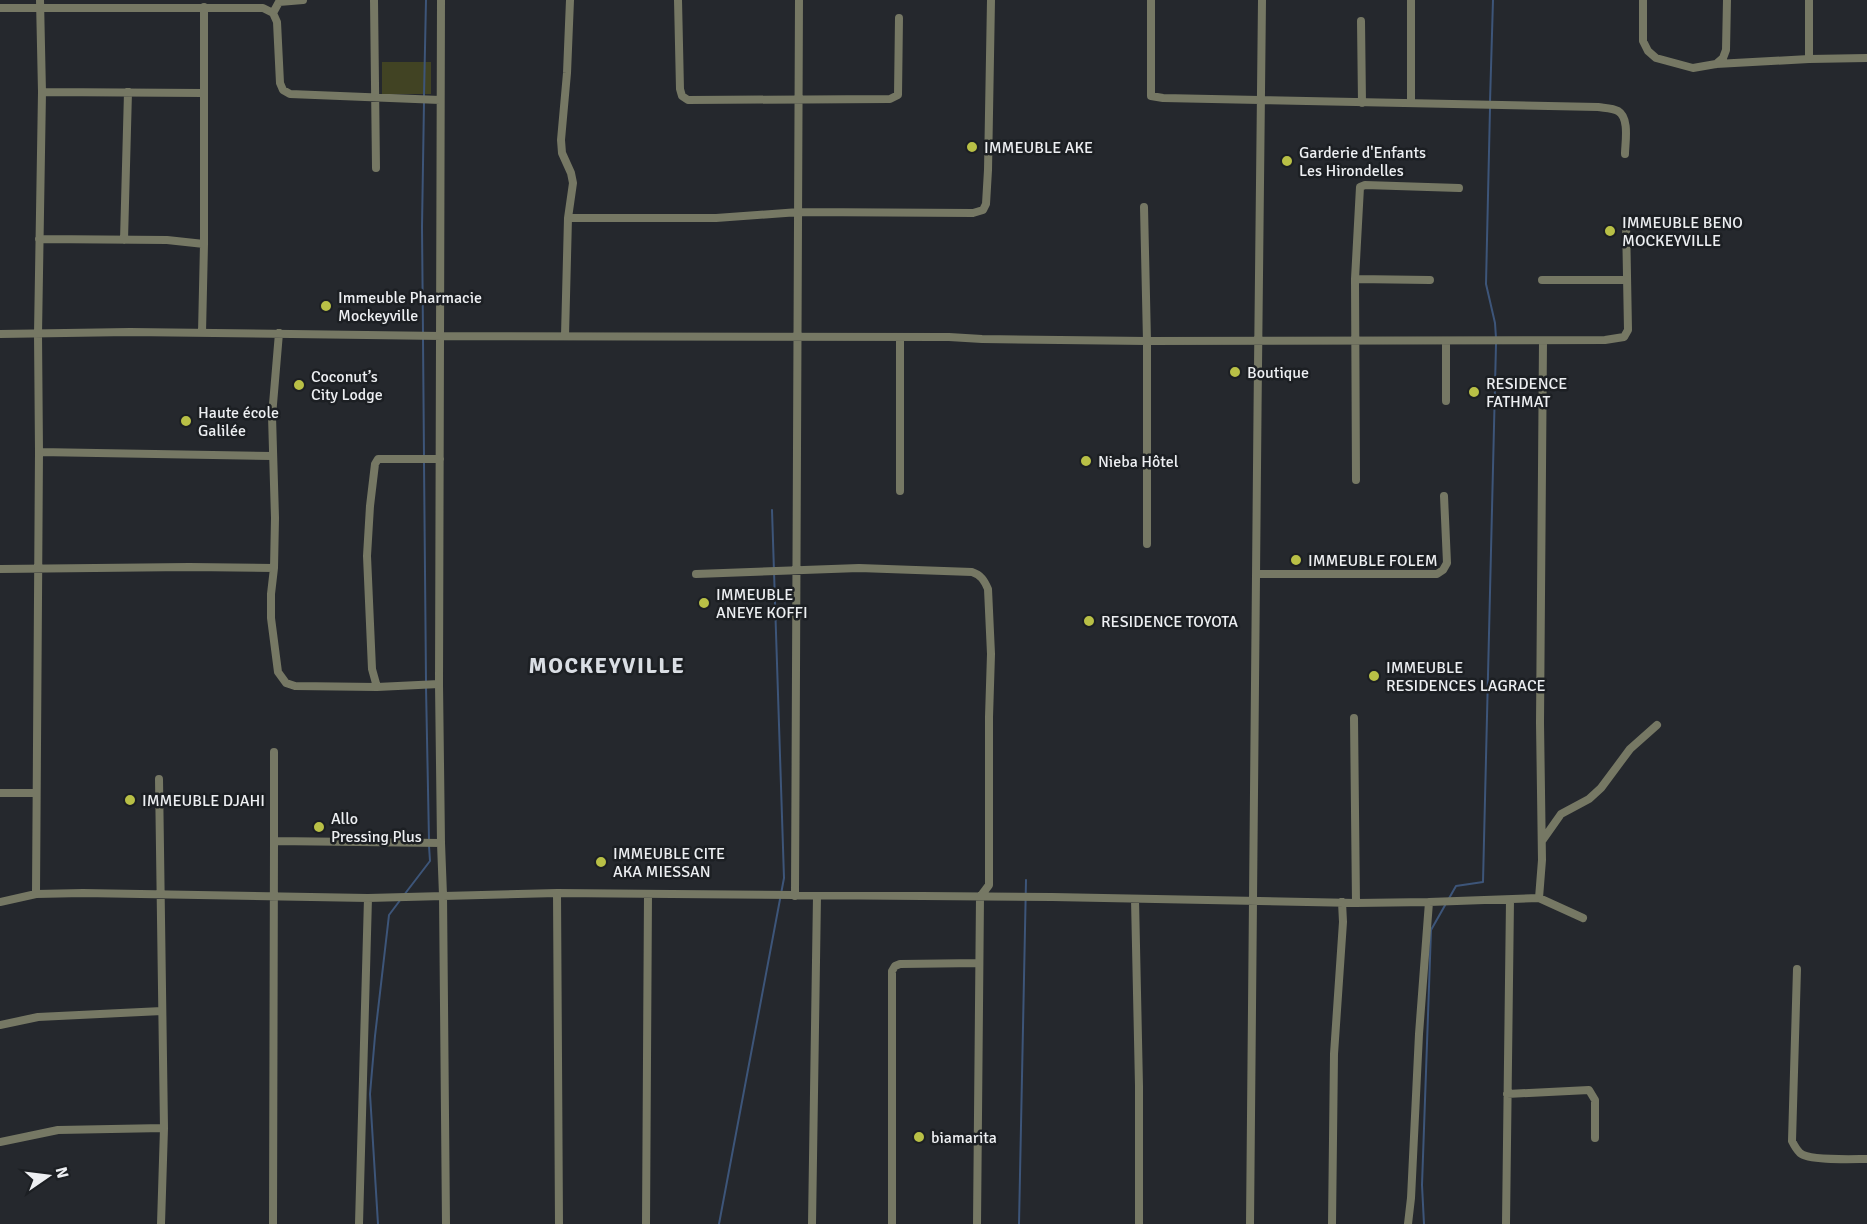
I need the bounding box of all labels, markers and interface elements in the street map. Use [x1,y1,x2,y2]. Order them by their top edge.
place label: IMMEUBLE AKE [984,138,1093,158]
marker: IMMEUBLE AKE [965,140,979,154]
place label: Garderie d'Enfants Les Hirondelles [1299,143,1426,181]
marker: Garderie d'Enfants Les Hirondelles [1280,154,1294,168]
place label: IMMEUBLE BENO MOCKEYVILLE [1622,213,1743,251]
marker: IMMEUBLE BENO MOCKEYVILLE [1603,224,1617,238]
place label: Immeuble Pharmacie Mockeyville [338,288,482,326]
marker: Immeuble Pharmacie Mockeyville [319,299,333,313]
place label: Boutique [1247,363,1309,383]
marker: Boutique [1228,365,1242,379]
place label: Coconut’s City Lodge [311,367,383,405]
place label: RESIDENCE FATHMAT [1486,374,1567,412]
marker: Coconut’s City Lodge [292,378,306,392]
marker: RESIDENCE FATHMAT [1467,385,1481,399]
place label: Haute école Galilée [198,403,279,441]
marker: Haute école Galilée [179,414,193,428]
place label: Nieba Hôtel [1098,452,1179,472]
marker: Nieba Hôtel [1079,454,1093,468]
place label: IMMEUBLE FOLEM [1308,551,1438,571]
marker: IMMEUBLE FOLEM [1289,553,1303,567]
place label: IMMEUBLE ANEYE KOFFI [716,585,808,623]
marker: IMMEUBLE ANEYE KOFFI [697,596,711,610]
place label: RESIDENCE TOYOTA [1101,612,1238,632]
marker: RESIDENCE TOYOTA [1082,614,1096,628]
district label: MOCKEYVILLE [529,652,685,679]
place label: IMMEUBLE RESIDENCES LAGRACE [1386,658,1546,696]
marker: IMMEUBLE RESIDENCES LAGRACE [1367,669,1381,683]
place label: IMMEUBLE DJAHI [142,791,265,811]
marker: IMMEUBLE DJAHI [123,793,137,807]
place label: Allo Pressing Plus [331,809,422,847]
marker: Allo Pressing Plus [312,820,326,834]
place label: IMMEUBLE CITE AKA MIESSAN [613,844,725,882]
marker: IMMEUBLE CITE AKA MIESSAN [594,855,608,869]
place label: biamarita [931,1128,997,1148]
marker: biamarita [912,1130,926,1144]
north arrow [18,1146,78,1206]
text: N [51,1165,73,1180]

